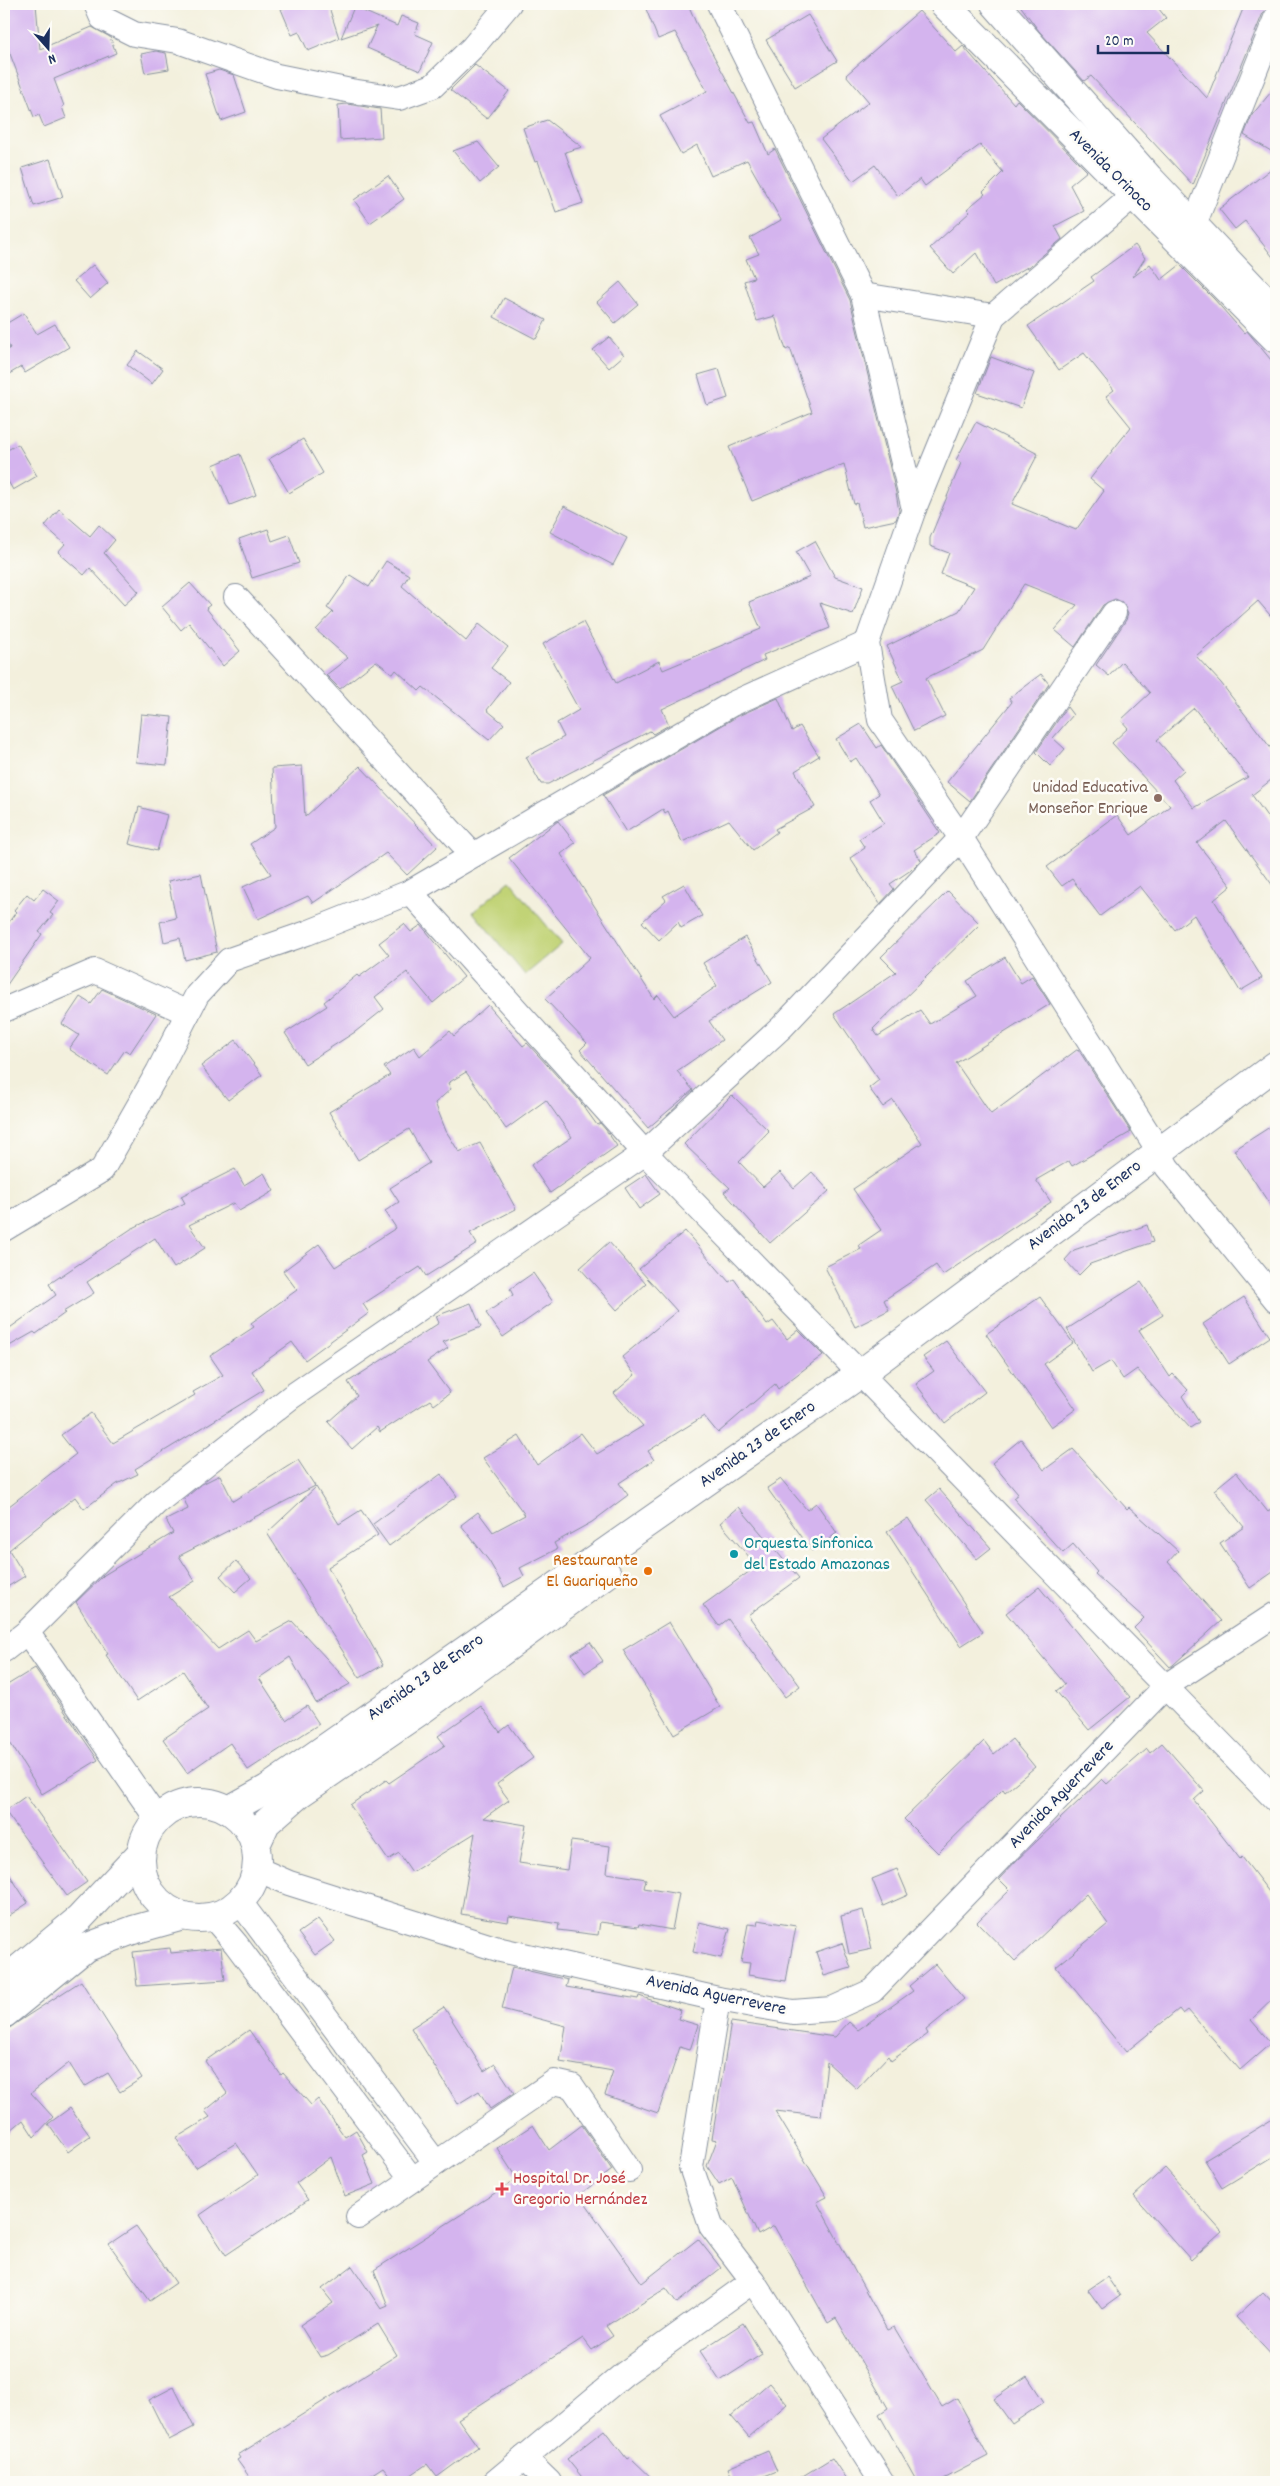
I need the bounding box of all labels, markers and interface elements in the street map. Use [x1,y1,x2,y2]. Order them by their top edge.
north arrow [22,22,72,72]
scale bar [1098,22,1168,54]
text: 20 m [1105,31,1133,53]
text: N [45,48,58,69]
street label: Avenida Orinoco [1062,123,1158,219]
place label: Unidad Educativa Monseñor Enrique [1028,776,1149,822]
marker: Unidad Educativa Monseñor Enrique [1152,792,1164,804]
street label: Avenida 23 de Enero [1023,1155,1147,1257]
street label: Avenida 23 de Enero [695,1395,821,1495]
place label: Orquesta Sinfonica del Estado Amazonas [744,1532,890,1578]
marker: Orquesta Sinfonica del Estado Amazonas [728,1548,740,1560]
place label: Restaurante El Guariqueño [546,1549,638,1595]
marker: Restaurante El Guariqueño [642,1565,654,1577]
street label: Avenida 23 de Enero [363,1628,489,1728]
street label: Avenida Aguerrevere [1003,1735,1121,1855]
street label: Avenida Aguerrevere [644,1969,788,2023]
place label: Hospital Dr. José Gregorio Hernández [513,2167,647,2213]
marker: Hospital Dr. José Gregorio Hernández [495,2182,509,2196]

